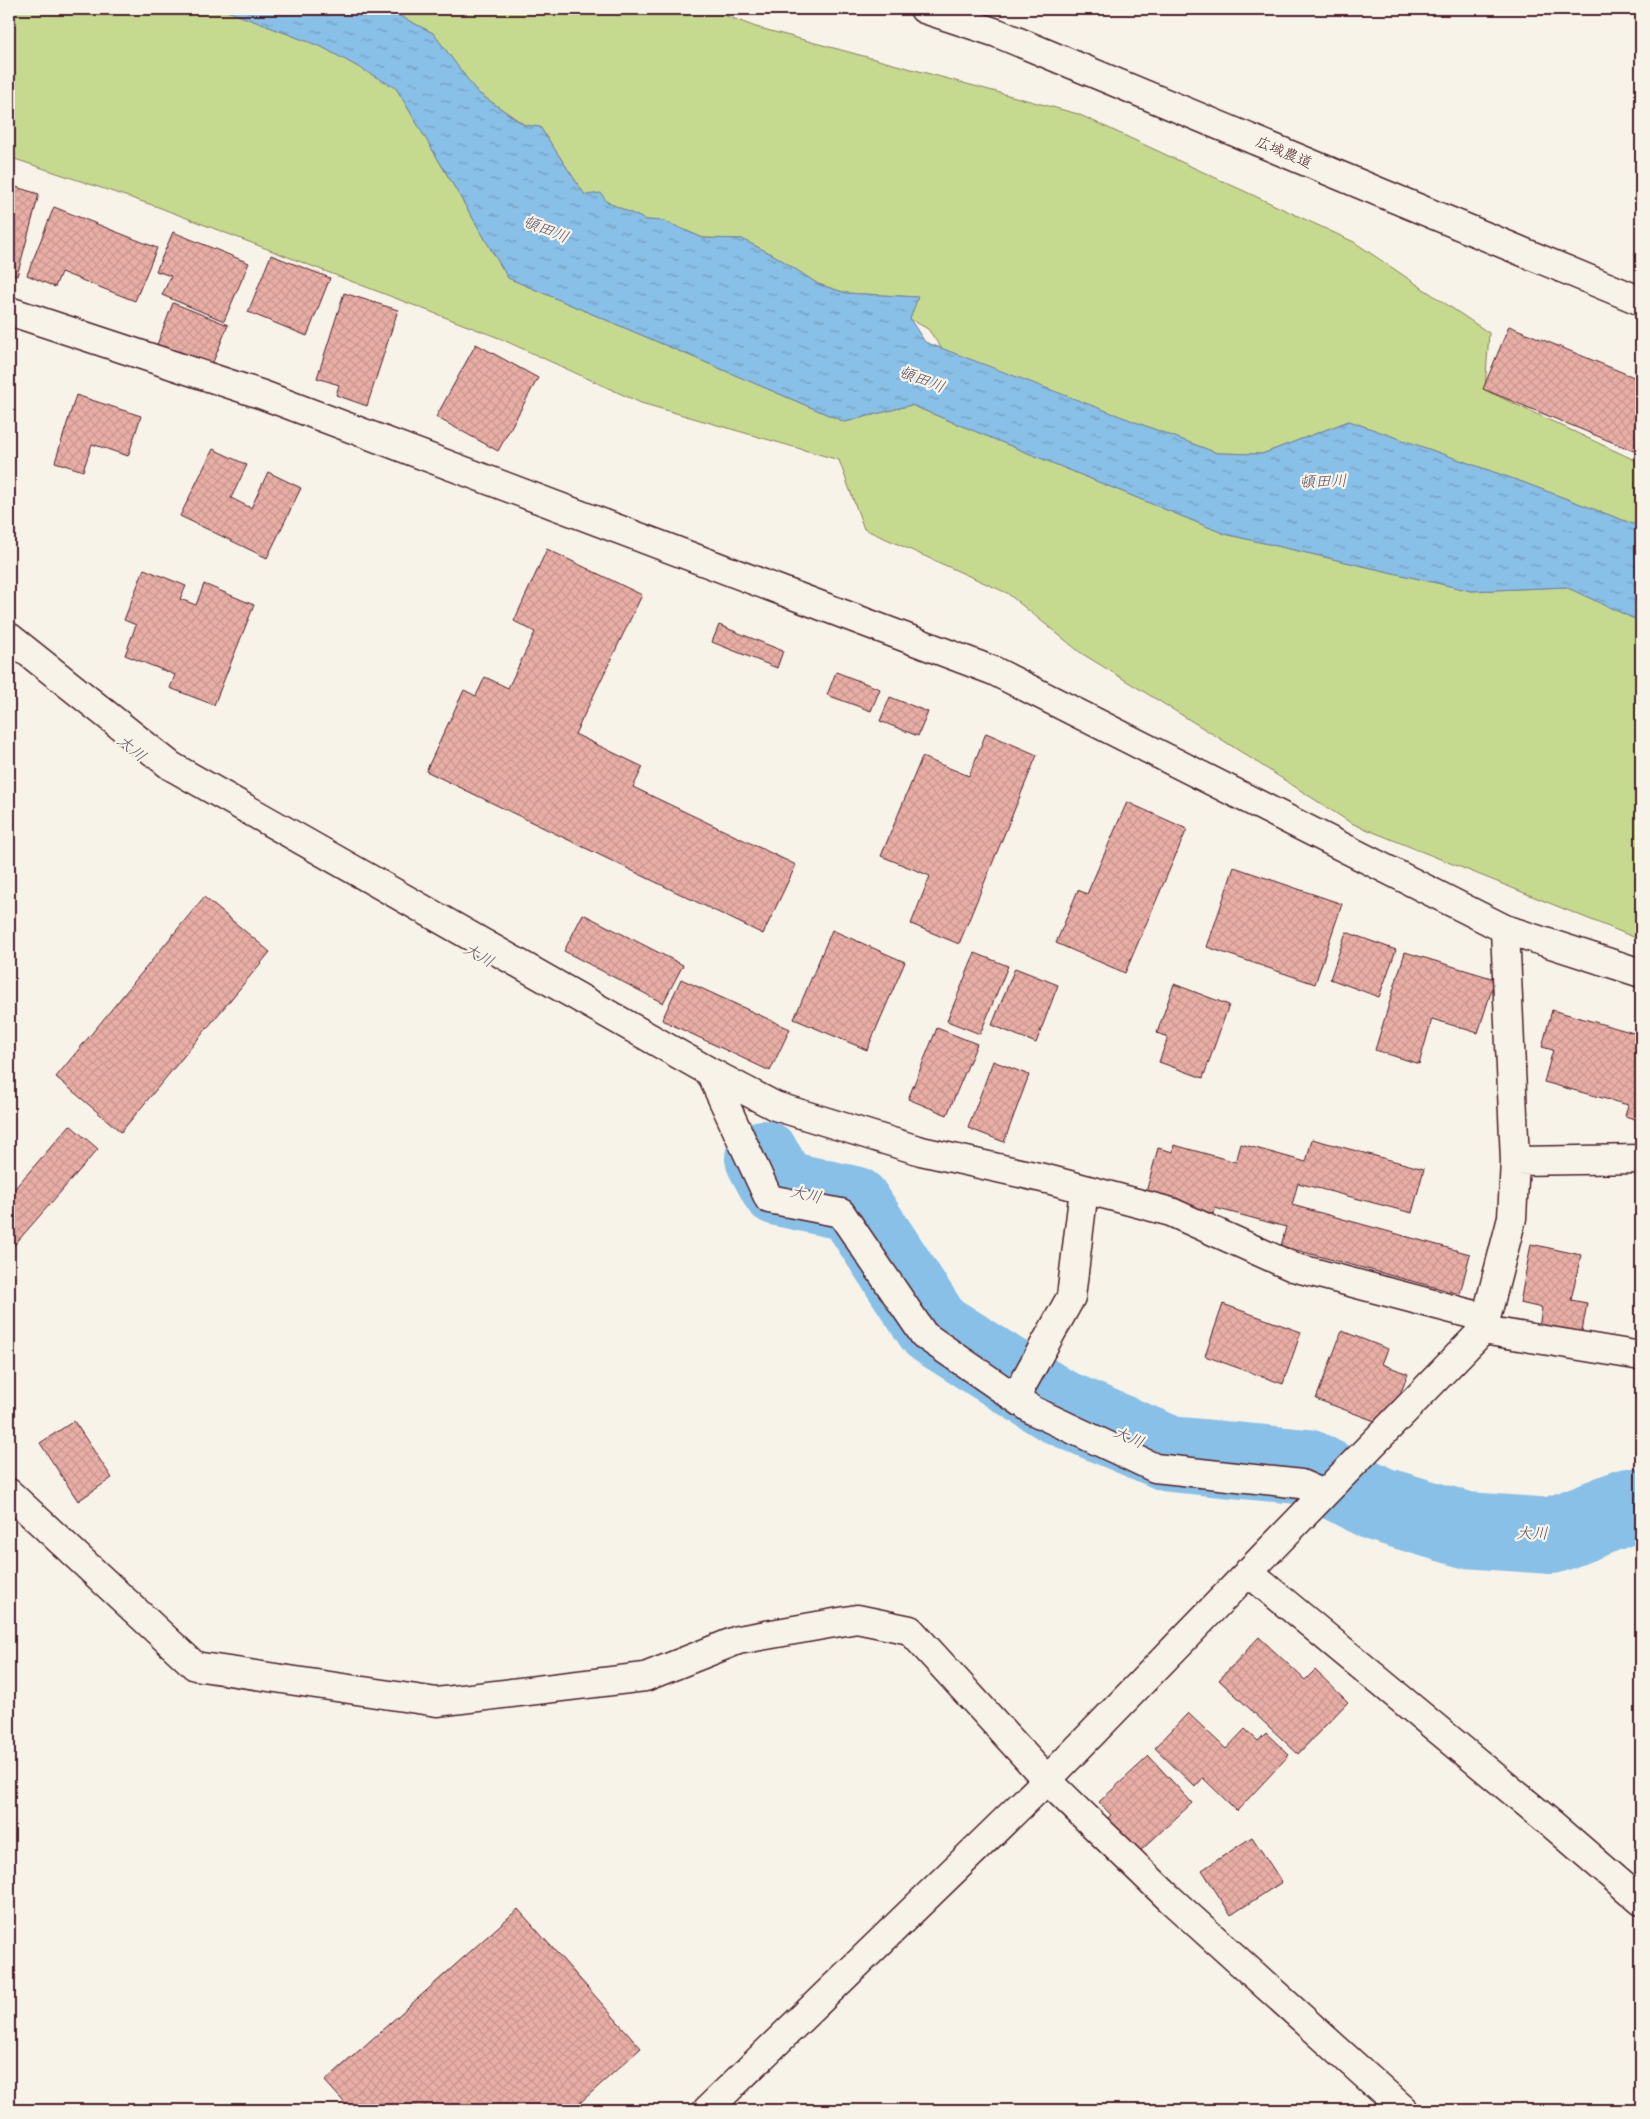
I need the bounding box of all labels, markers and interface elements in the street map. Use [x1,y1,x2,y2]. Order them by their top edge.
street label: 広域農道 [1251,128,1317,176]
water label: 頓田川 [518,207,574,251]
water label: 頓田川 [894,357,950,401]
water label: 頓田川 [1299,466,1347,496]
water label: 大川 [110,727,154,769]
water label: 大川 [458,934,500,976]
water label: 大川 [787,1176,825,1212]
water label: 大川 [1109,1417,1149,1457]
water label: 大川 [1516,1518,1548,1548]

